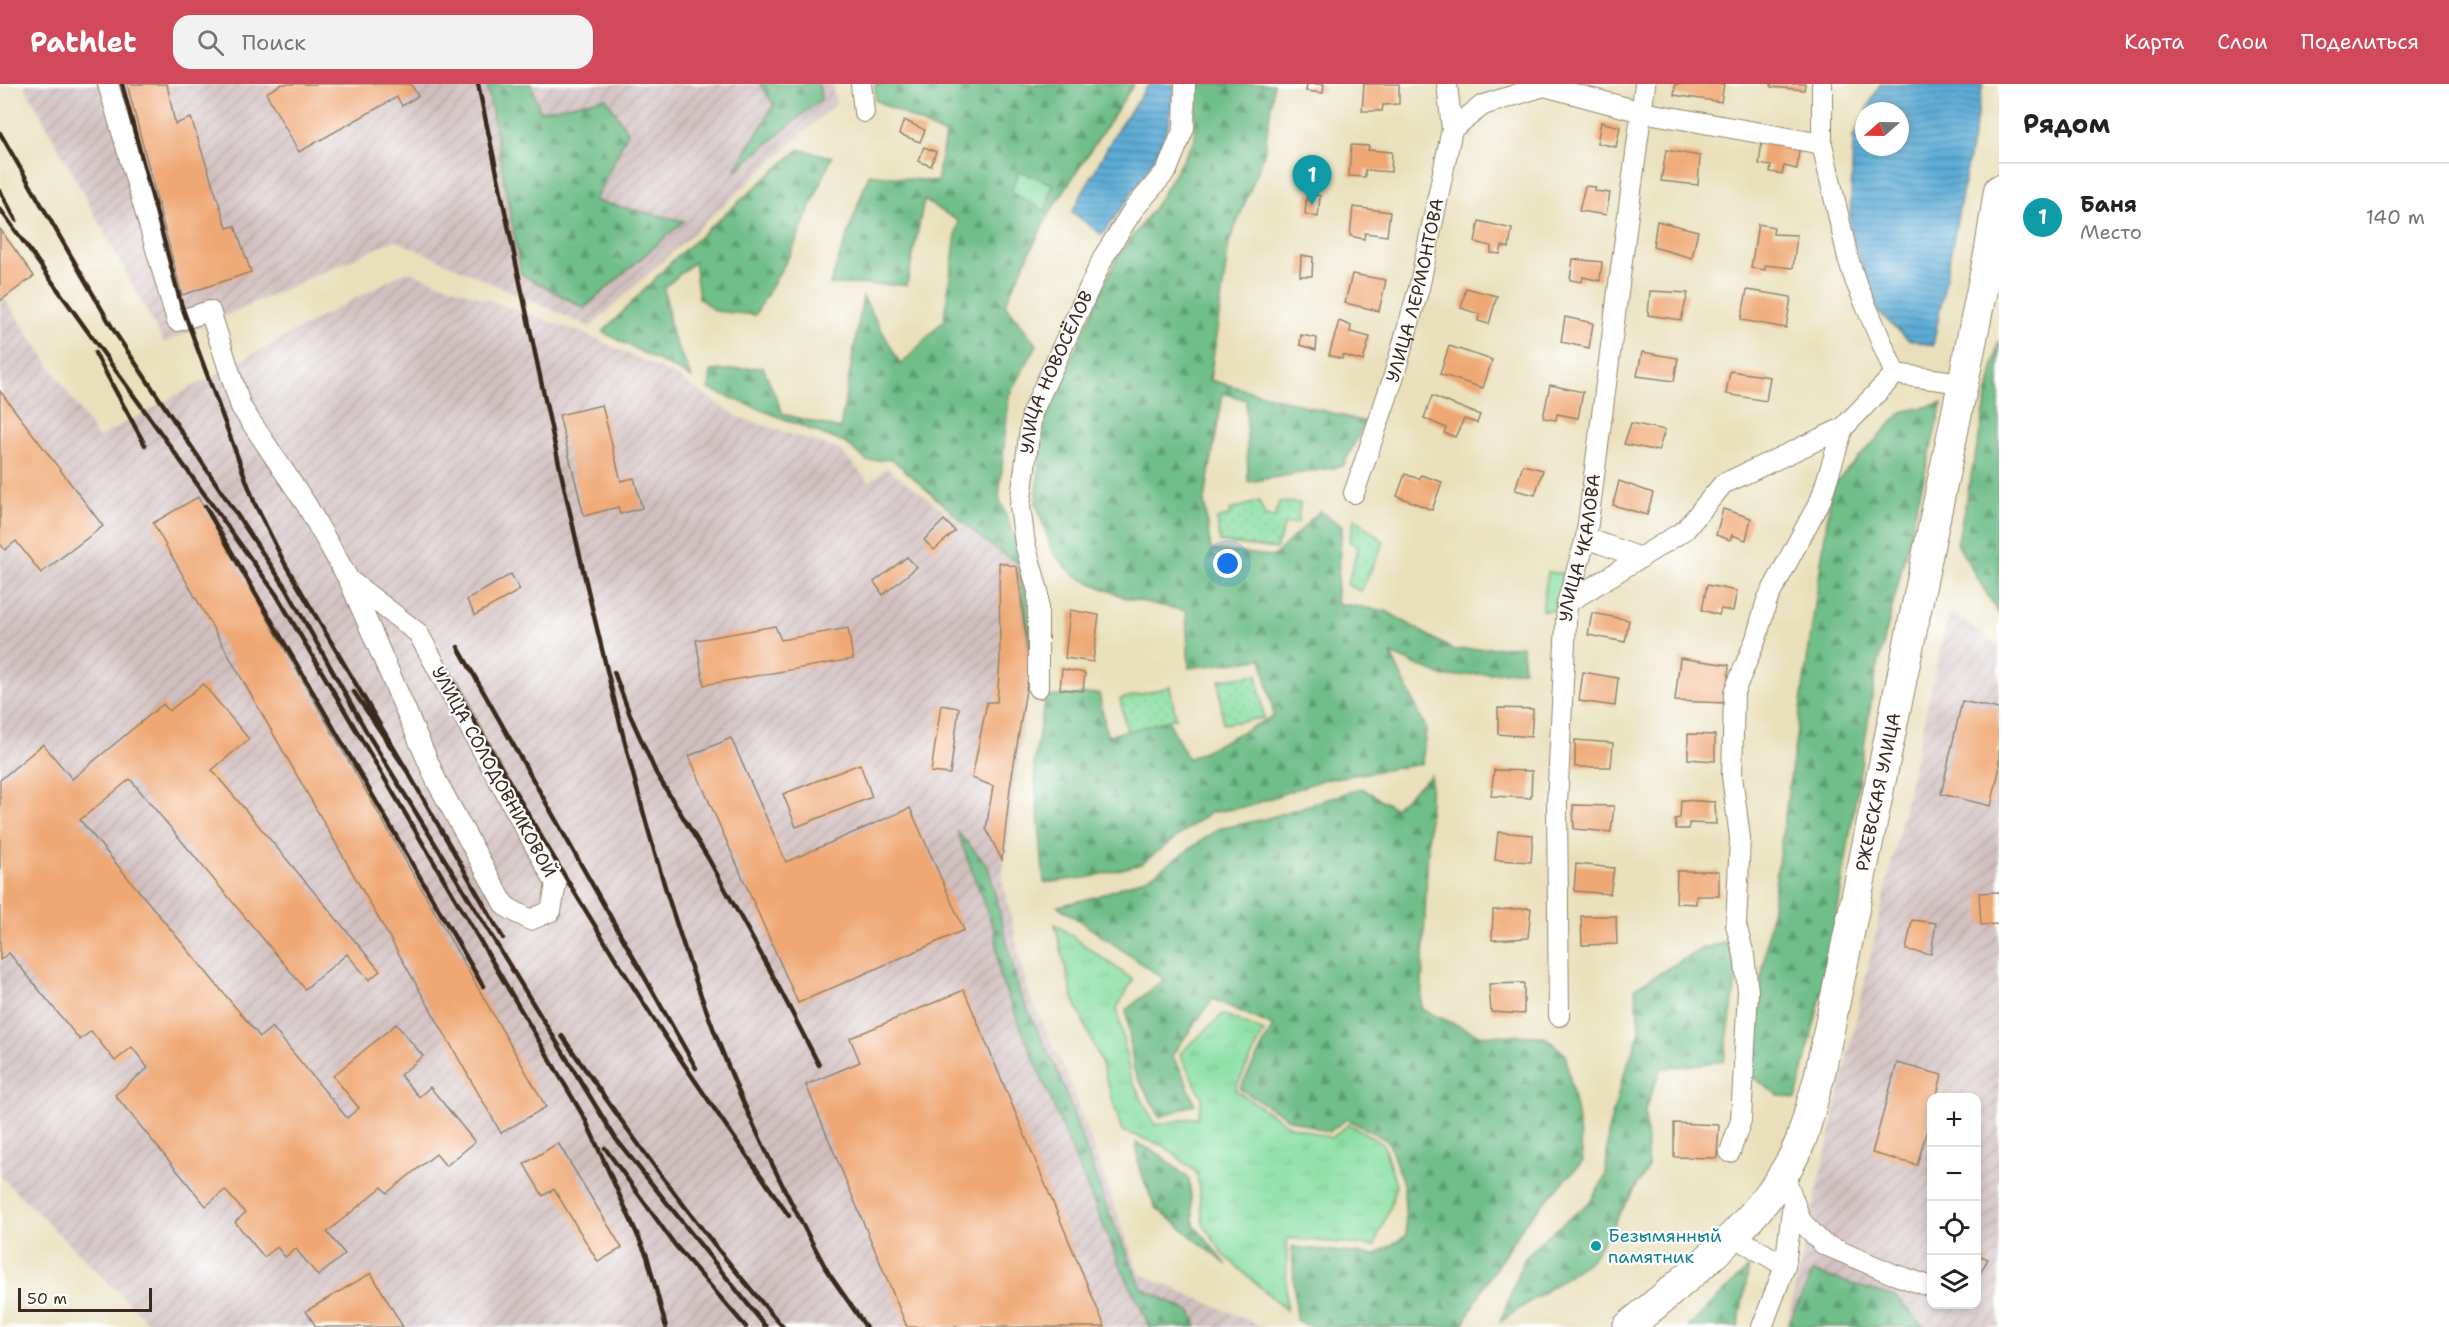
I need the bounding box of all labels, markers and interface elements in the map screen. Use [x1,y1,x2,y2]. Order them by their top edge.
search box [173,15,593,69]
text: Pathlet [30,23,137,61]
icon: search [194,26,227,59]
text: Поиск [242,28,306,57]
text: Карта [2124,28,2184,56]
text: Слои [2217,28,2268,56]
text: Поделиться [2301,28,2419,56]
north arrow [1855,102,1909,156]
text: Рядом [2023,106,2110,141]
pin: 1 [1292,156,1332,205]
text: Баня [2080,190,2137,219]
street label: УЛИЦА ЛЕРМОНТОВА [1380,196,1449,385]
text: 1 [2038,204,2047,230]
text: 140 m [2366,204,2425,230]
text: Место [2080,219,2142,245]
street label: УЛИЦА НОВОСЁЛОВ [1015,287,1098,455]
street label: УЛИЦА ЧКАЛОВА [1554,472,1606,622]
your location [1213,549,1242,578]
street label: УЛИЦА СОЛОДОВНИКОВОЙ [426,662,562,882]
street label: РЖЕВСКАЯ УЛИЦА [1850,711,1906,873]
map controls [1927,1093,1981,1309]
button: + [1927,1093,1981,1147]
button: − [1927,1147,1981,1201]
button: locate [1927,1201,1981,1255]
place label: Безымянный памятник [1608,1224,1722,1269]
marker: Безымянный памятник [1589,1239,1603,1253]
button: layers [1927,1255,1981,1309]
scale bar [18,1285,152,1312]
text: 50 m [27,1288,67,1309]

